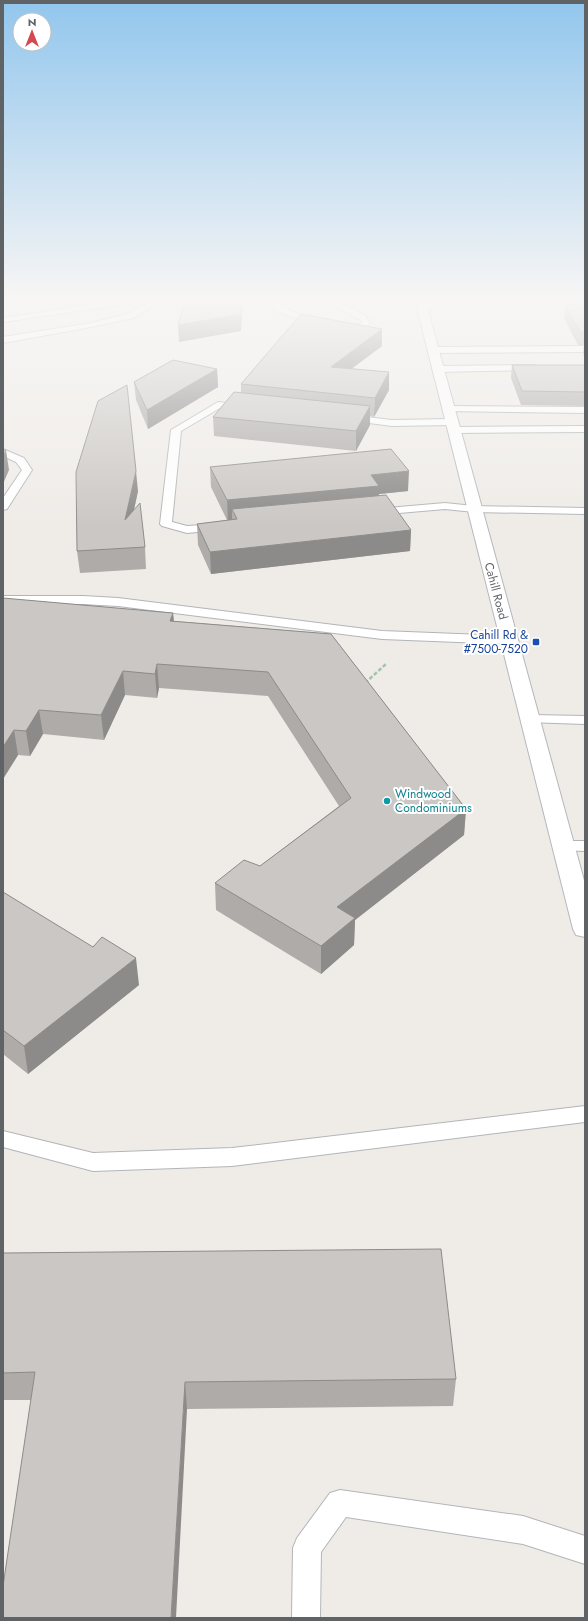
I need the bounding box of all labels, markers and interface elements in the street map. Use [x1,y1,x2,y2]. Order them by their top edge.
north arrow [12,12,52,52]
text: N [28,14,36,30]
street label: Cahill Road [480,560,512,622]
place label: Cahill Rd & #7500-7520 [464,626,528,658]
marker: Cahill Rd & #7500-7520 [531,637,541,647]
place label: Windwood Condominiums [395,785,472,817]
marker: Windwood Condominiums [382,796,392,806]

